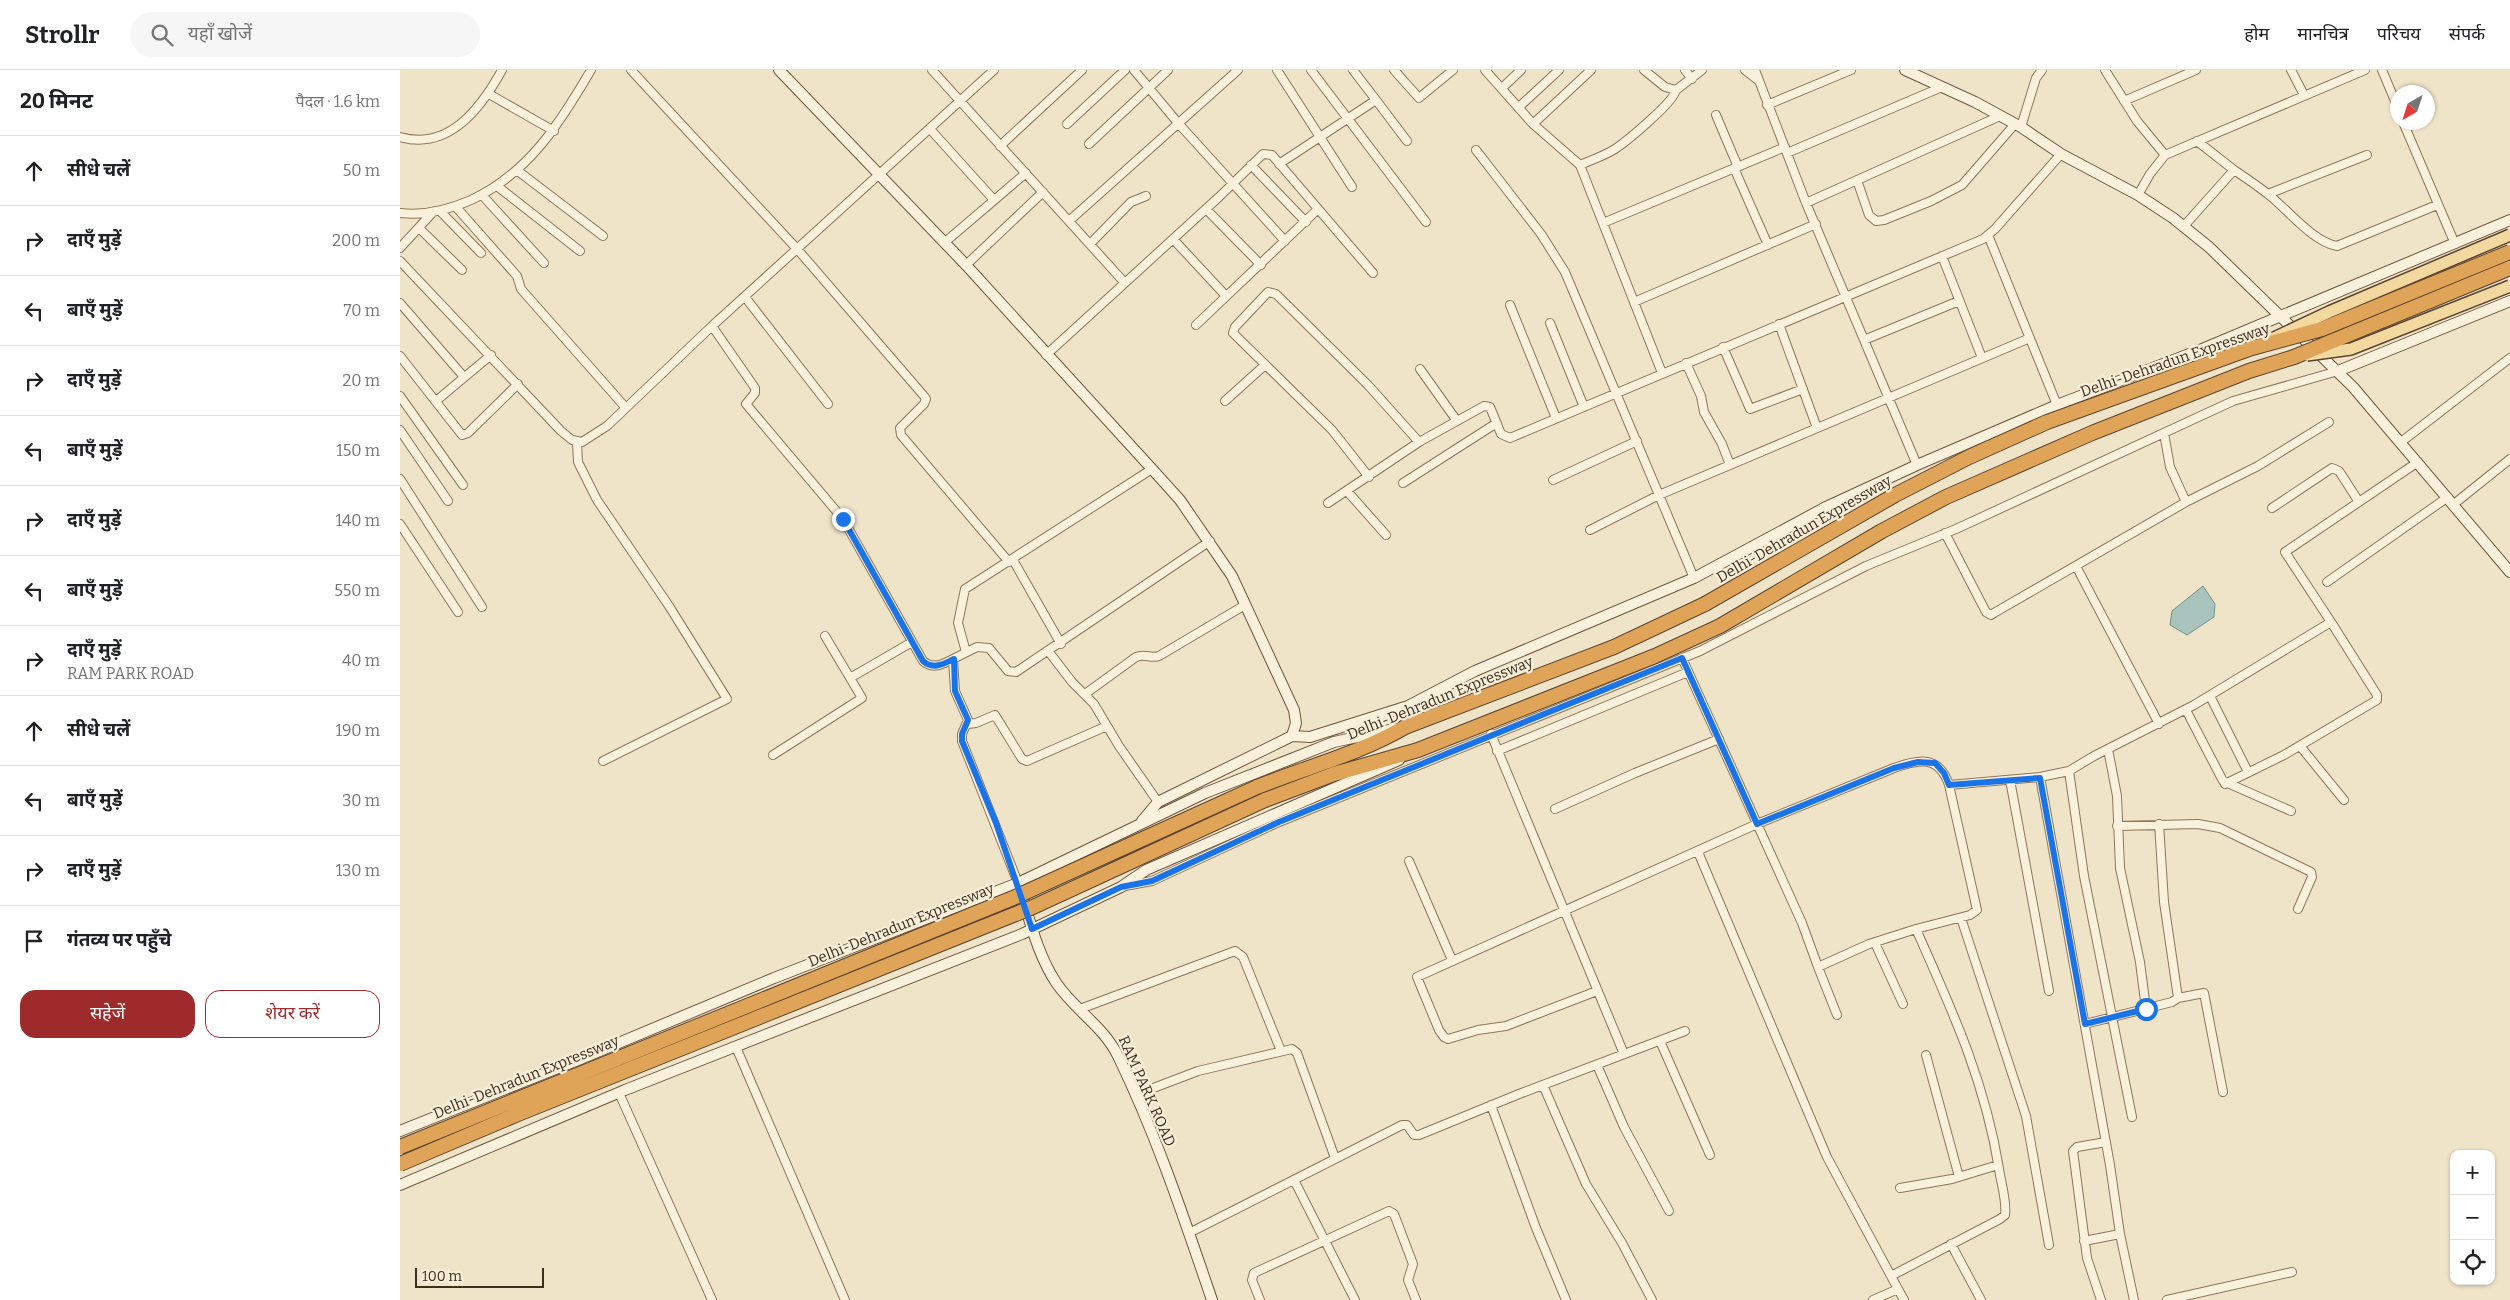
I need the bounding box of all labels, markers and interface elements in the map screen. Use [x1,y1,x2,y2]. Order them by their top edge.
search box [130,12,480,57]
text: Strollr [25,21,100,49]
icon: search [148,21,176,49]
text: यहाँ खोजें [188,22,252,45]
text: होम [2244,23,2269,45]
text: मानचित्र [2297,23,2349,45]
text: परिचय [2377,23,2421,45]
text: संपर्क [2449,23,2485,45]
north arrow [2390,85,2435,130]
text: 20 मिनट [20,88,93,114]
text: पैदल · 1.6 km [296,92,380,111]
icon: ahead [20,157,48,185]
text: सीधे चलें [67,158,130,181]
text: 50 m [343,161,380,180]
icon: right [20,227,48,255]
text: दाएँ मुड़ें [67,228,121,251]
text: 200 m [332,231,380,250]
icon: left [20,297,48,325]
text: बाएँ मुड़ें [67,298,123,321]
text: 70 m [344,301,380,320]
street label: Delhi-Dehradun Expressway [2078,319,2272,401]
icon: right [20,367,48,395]
text: दाएँ मुड़ें [67,368,121,391]
text: 20 m [343,371,380,390]
icon: left [20,437,48,465]
text: बाएँ मुड़ें [67,438,123,461]
text: 150 m [336,441,380,460]
street label: Delhi-Dehradun Expressway [1713,471,1895,587]
icon: right [20,507,48,535]
text: दाएँ मुड़ें [67,508,121,531]
route end [832,508,855,531]
text: 140 m [335,511,380,530]
icon: left [20,577,48,605]
text: बाएँ मुड़ें [67,578,123,601]
text: 550 m [334,581,380,600]
text: दाएँ मुड़ें [67,638,121,661]
icon: right [20,647,48,675]
text: 40 m [342,651,380,670]
street label: Delhi-Dehradun Expressway [1344,652,1536,744]
text: RAM PARK ROAD [67,664,194,683]
icon: ahead [20,717,48,745]
text: सीधे चलें [67,718,130,741]
text: 190 m [335,721,380,740]
icon: left [20,787,48,815]
text: बाएँ मुड़ें [67,788,123,811]
text: 30 m [342,791,380,810]
icon: right [20,857,48,885]
text: दाएँ मुड़ें [67,858,121,881]
text: 130 m [336,861,380,880]
street label: Delhi-Dehradun Expressway [805,879,997,971]
icon: arrive [20,927,48,955]
text: गंतव्य पर पहुँचे [67,928,172,951]
button: सहेजें [20,990,195,1038]
button: शेयर करें [205,990,380,1038]
route start [2135,998,2158,1021]
street label: Delhi-Dehradun Expressway [430,1031,622,1123]
street label: RAM PARK ROAD [1114,1033,1180,1149]
map controls [2450,1150,2495,1285]
button: + [2450,1150,2495,1195]
button: − [2450,1195,2495,1240]
button: locate [2450,1240,2495,1285]
scale bar [415,1265,544,1288]
text: 100 m [422,1268,462,1285]

